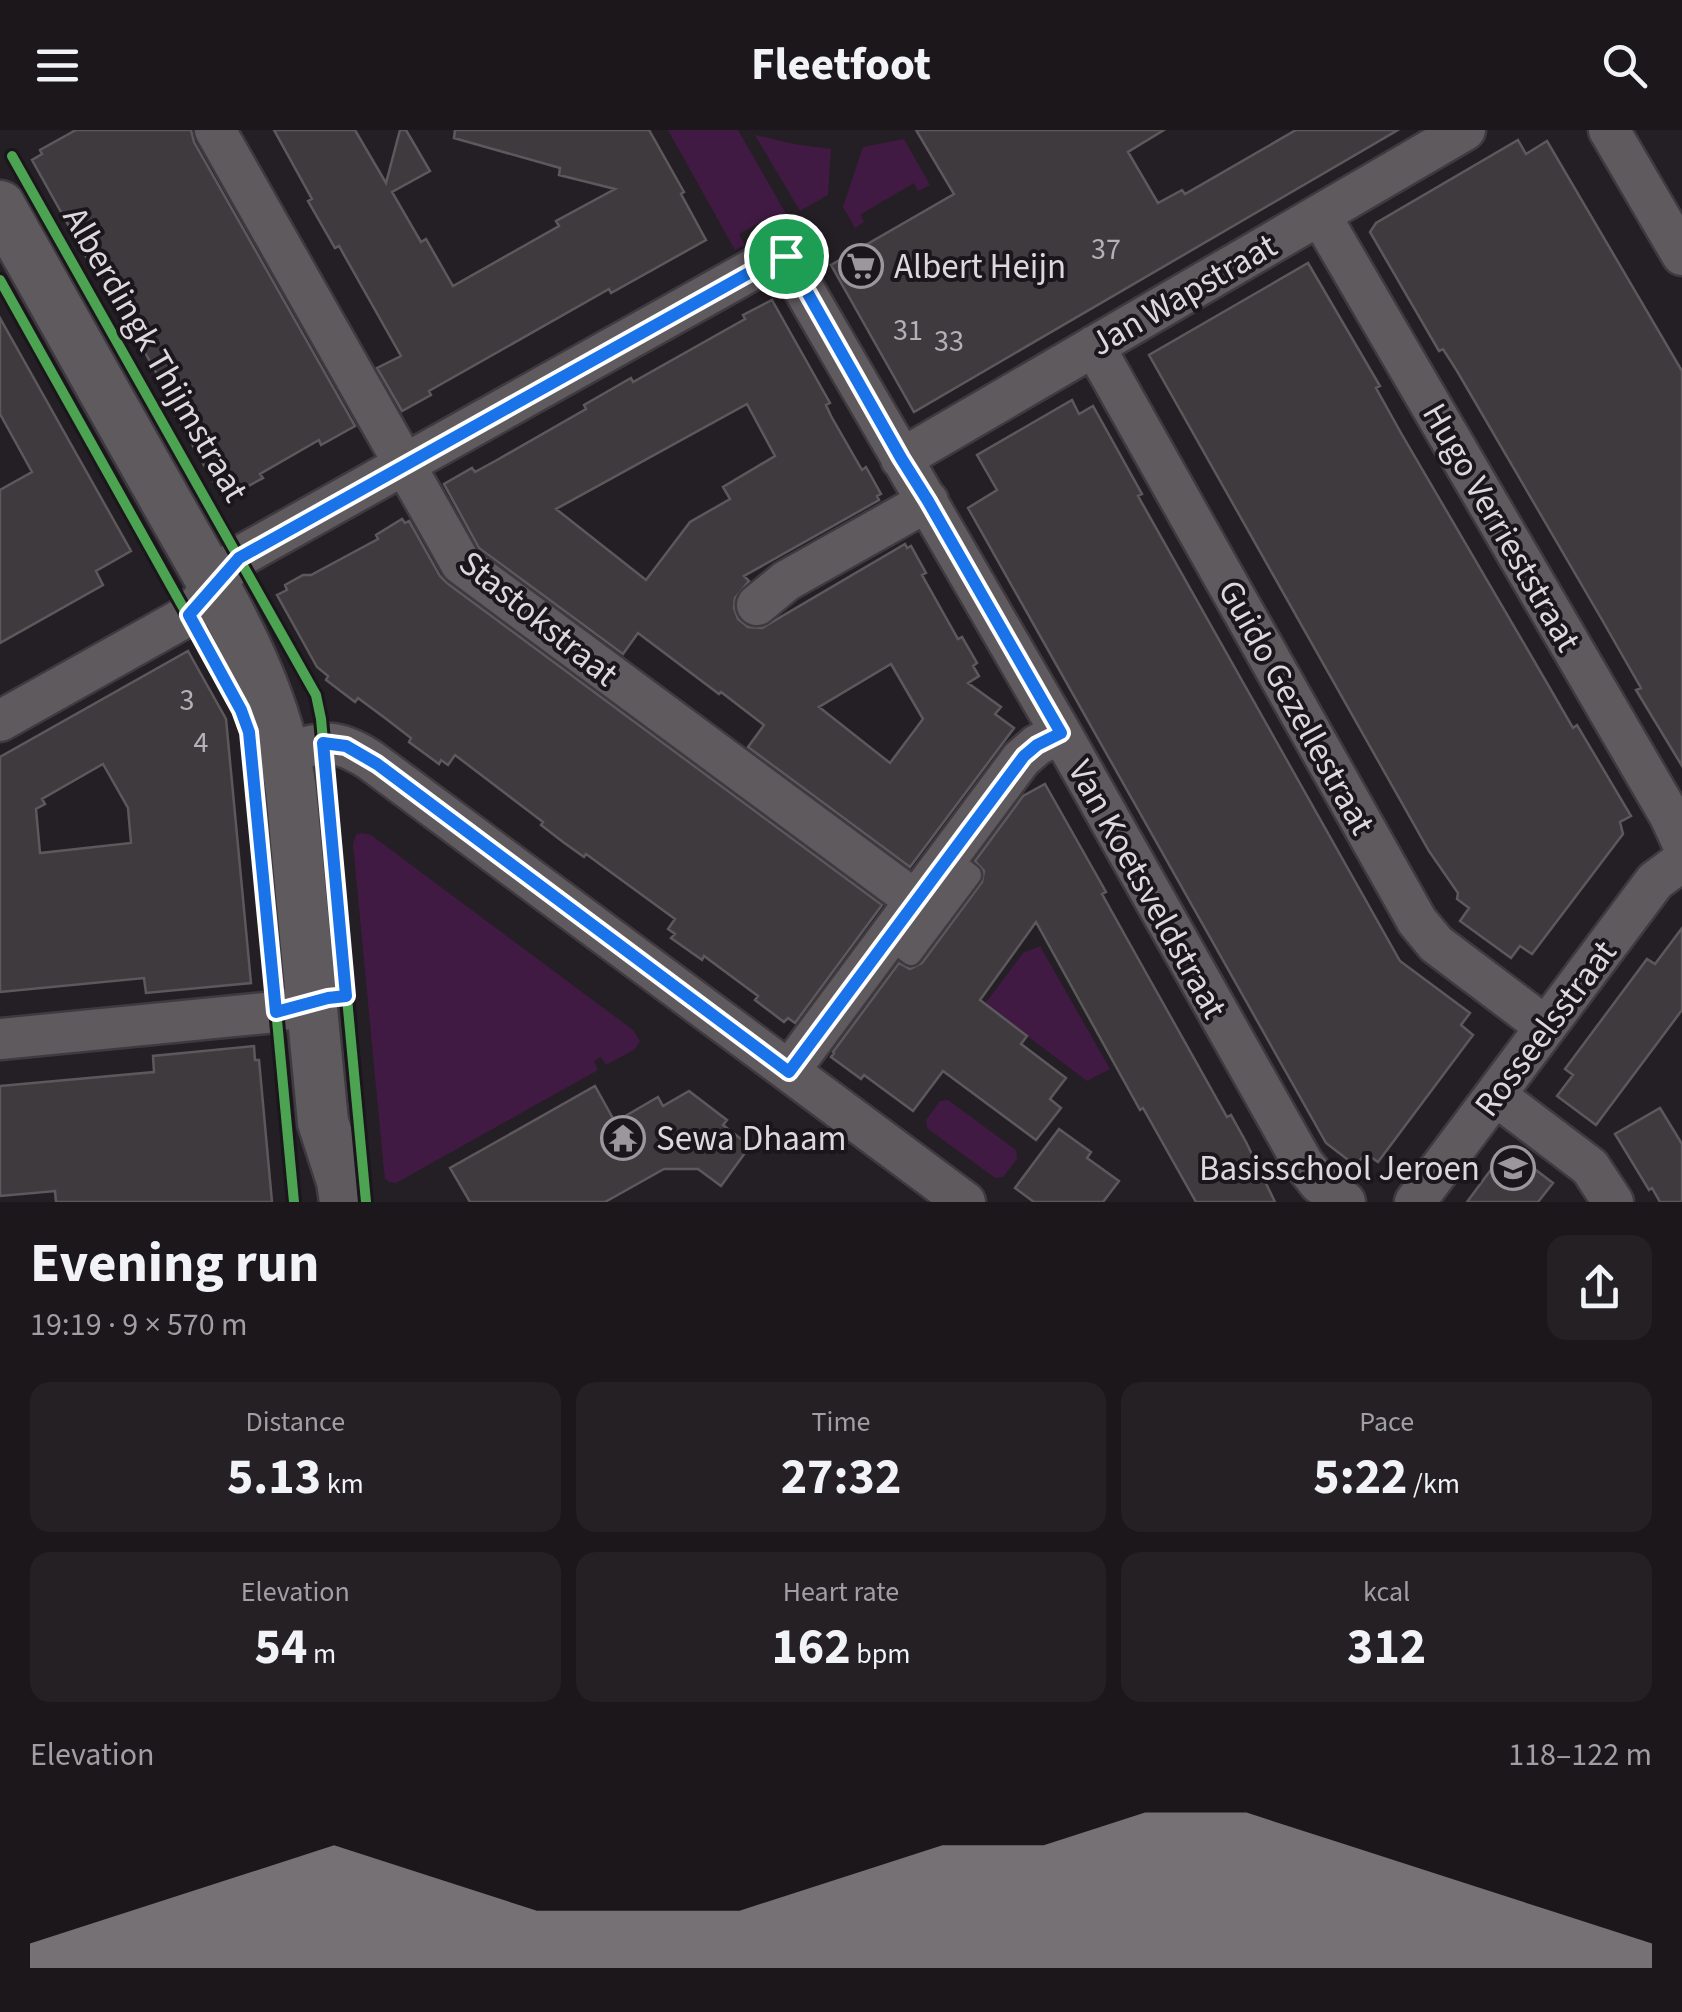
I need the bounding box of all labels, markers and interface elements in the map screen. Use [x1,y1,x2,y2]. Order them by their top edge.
text: Fleetfoot [751,33,931,97]
icon: menu [30,38,85,93]
icon: search [1597,38,1652,93]
street label: Alberdingk Thijmstraat [50,198,260,512]
pin [744,214,829,299]
street label: Jan Wapstraat [1081,221,1286,369]
house number: 37 [1091,228,1121,271]
icon: arrive [759,229,814,284]
place label: Albert Heijn [894,242,1066,292]
supermarket icon: Albert Heijn [838,243,884,289]
house number: 31 [893,309,923,352]
house number: 33 [934,320,964,363]
street label: Hugo Verrieststraat [1410,394,1593,661]
street label: Stastokstraat [448,539,629,699]
street label: Guido Gezellestraat [1205,571,1387,844]
house number: 3 [180,679,194,722]
house number: 4 [194,721,209,764]
street label: Van Koetsveldstraat [1055,751,1239,1028]
street label: Rosseelsstraat [1463,930,1629,1127]
place label: Sewa Dhaam [656,1114,847,1164]
temple icon: Sewa Dhaam [600,1115,646,1161]
place label: Basisschool Jeroen [1199,1144,1480,1194]
school or university icon: Basisschool Jeroen [1490,1145,1536,1191]
text: Evening run [30,1225,319,1303]
button: share [1547,1235,1652,1340]
text: 19:19 · 9 × 570 m [30,1302,248,1348]
text: Distance [246,1402,345,1442]
text: Time [811,1402,870,1442]
text: Pace [1359,1402,1414,1442]
text: 5.13 [227,1442,321,1513]
text: 27:32 [781,1442,901,1513]
text: 5:22 [1313,1442,1408,1513]
text: km [321,1464,364,1504]
text: /km [1408,1464,1460,1504]
text: Elevation [241,1572,350,1612]
text: Heart rate [783,1572,899,1612]
text: kcal [1363,1572,1410,1612]
text: 54 [255,1612,307,1683]
text: 162 [771,1612,851,1683]
text: 312 [1347,1612,1426,1683]
text: m [307,1634,336,1674]
text: bpm [851,1634,911,1674]
text: Elevation [30,1732,155,1778]
text: 118–122 m [1508,1732,1652,1778]

